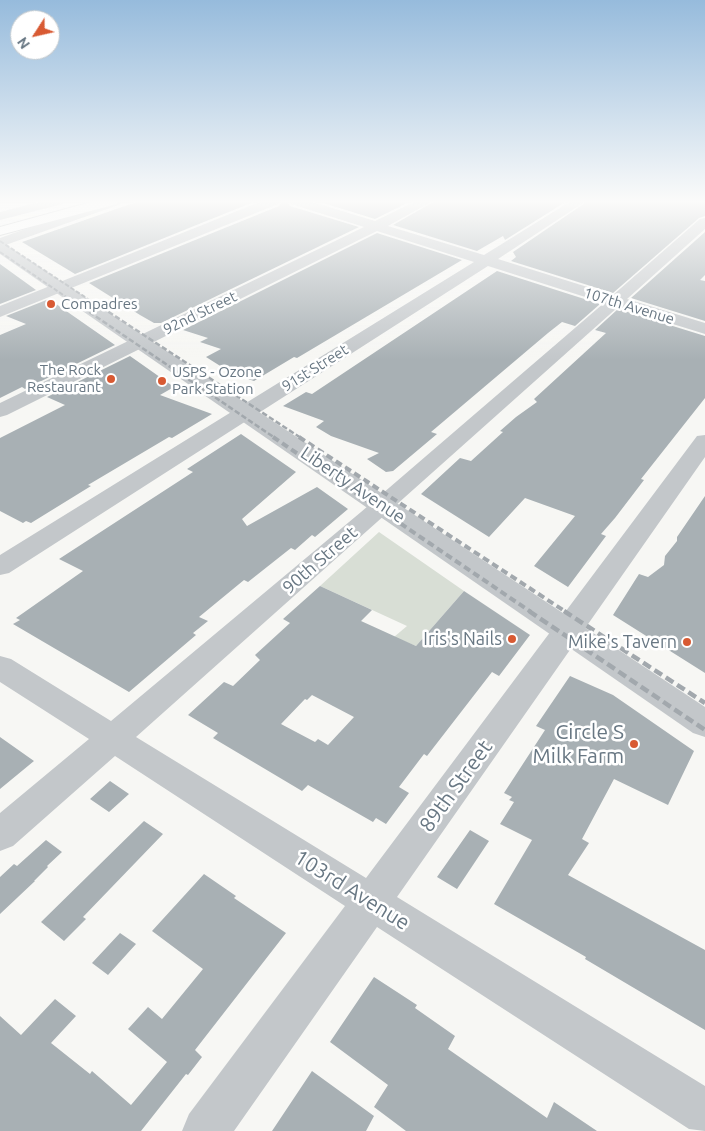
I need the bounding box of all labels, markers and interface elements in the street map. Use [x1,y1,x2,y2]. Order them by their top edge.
north arrow [10,10,60,60]
text: N [14,34,33,52]
street label: 107th Avenue [582,284,676,328]
street label: 92nd Street [160,287,240,339]
place label: Compadres [61,295,138,313]
marker: Compadres [45,298,57,310]
street label: 91st Street [279,341,351,395]
place label: The Rock Restaurant [27,361,101,396]
place label: USPS - Ozone Park Station [172,363,262,398]
marker: The Rock Restaurant [105,373,117,385]
marker: USPS - Ozone Park Station [156,375,168,387]
street label: Liberty Avenue [297,442,409,528]
street label: 90th Street [278,522,362,598]
place label: Iris's Nails [423,628,502,650]
place label: Mike's Tavern [568,631,677,653]
marker: Iris's Nails [506,633,518,645]
marker: Mike's Tavern [681,636,693,648]
place label: Circle S Milk Farm [533,719,624,769]
street label: 89th Street [414,735,498,837]
marker: Circle S Milk Farm [628,738,640,750]
street label: 103rd Avenue [290,845,414,935]

